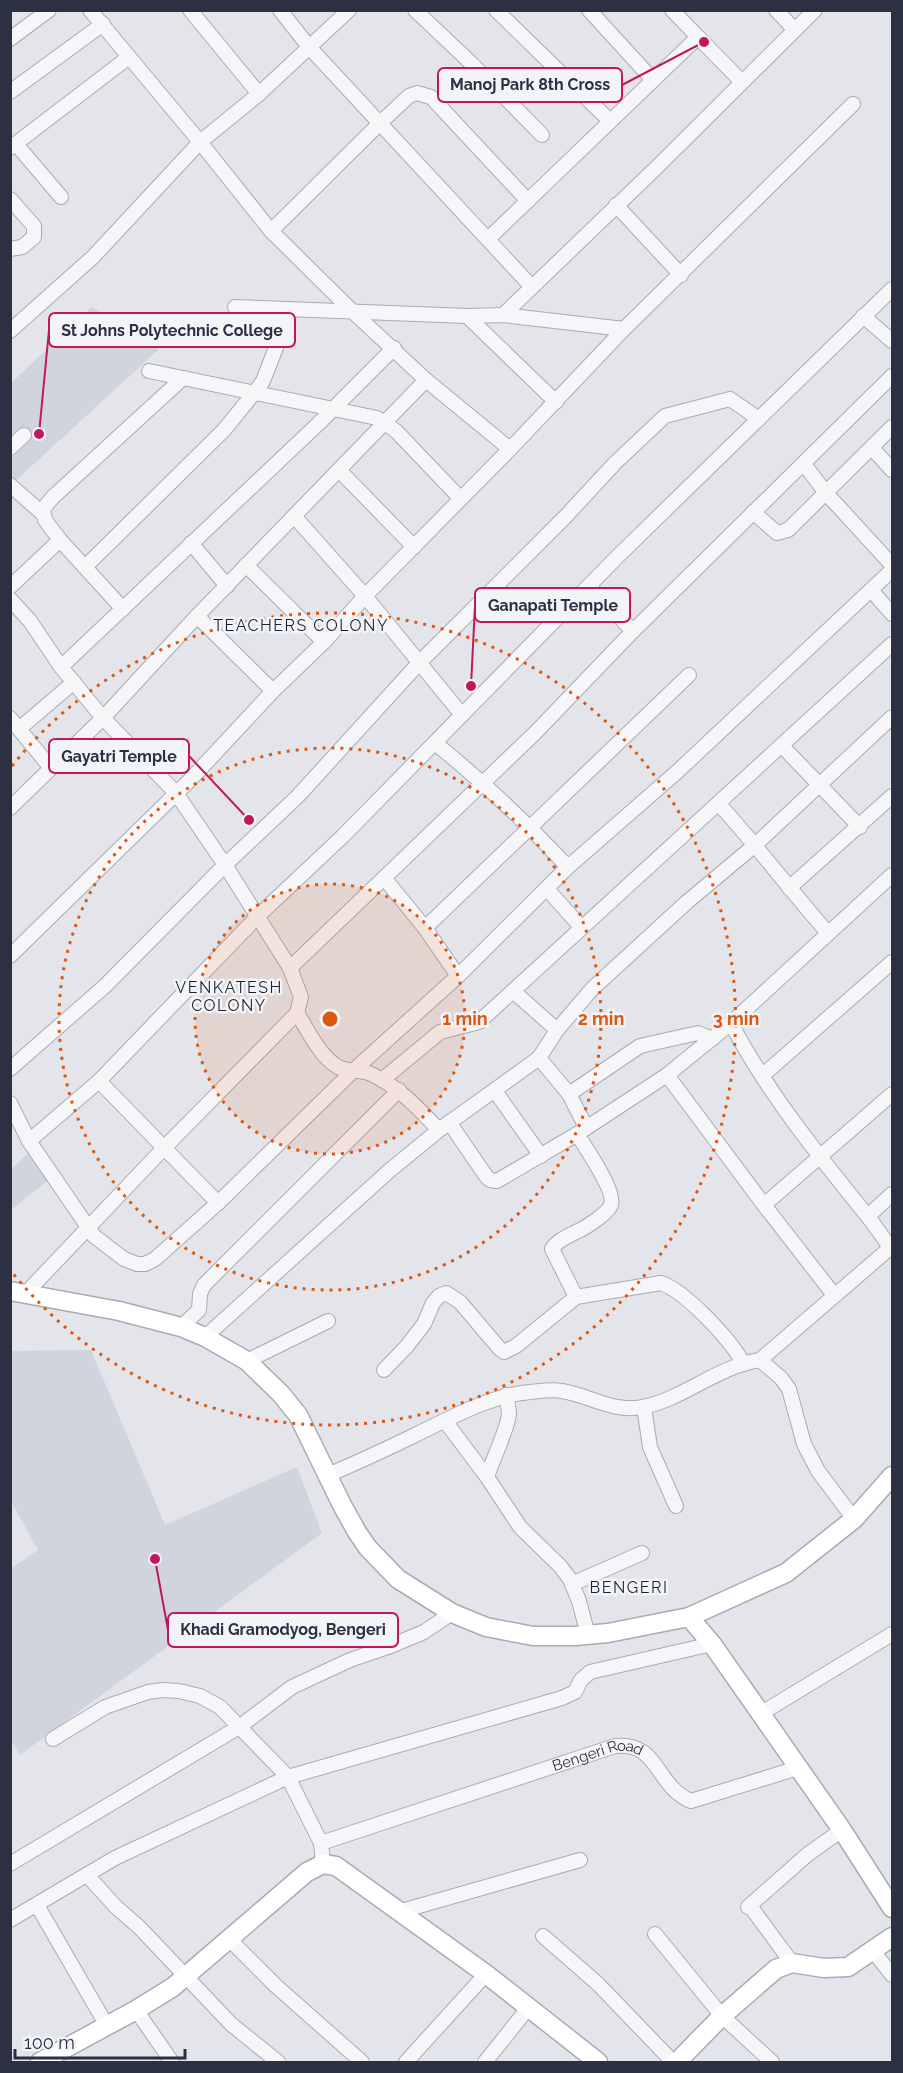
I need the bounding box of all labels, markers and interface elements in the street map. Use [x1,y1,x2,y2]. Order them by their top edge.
callout: Manoj Park 8th Cross [438,68,622,102]
text: Manoj Park 8th Cross [450,75,610,94]
callout: St Johns Polytechnic College [49,313,295,347]
text: St Johns Polytechnic College [61,321,283,340]
callout: Ganapati Temple [475,588,630,622]
text: Ganapati Temple [488,596,618,615]
district label: TEACHERS COLONY [213,616,389,635]
callout: Gayatri Temple [49,739,189,773]
text: Gayatri Temple [61,747,177,766]
district label: VENKATESH COLONY [175,978,283,1015]
text: 1 min [442,1008,488,1029]
text: 2 min [578,1008,624,1029]
text: 3 min [713,1008,759,1029]
centre of rings [320,1009,340,1029]
district label: BENGERI [590,1578,668,1597]
callout: Khadi Gramodyog, Bengeri [168,1613,398,1647]
text: Khadi Gramodyog, Bengeri [180,1620,386,1639]
street label: Bengeri Road [550,1737,646,1775]
scale bar [15,2022,184,2060]
text: 100 m [24,2032,75,2053]

